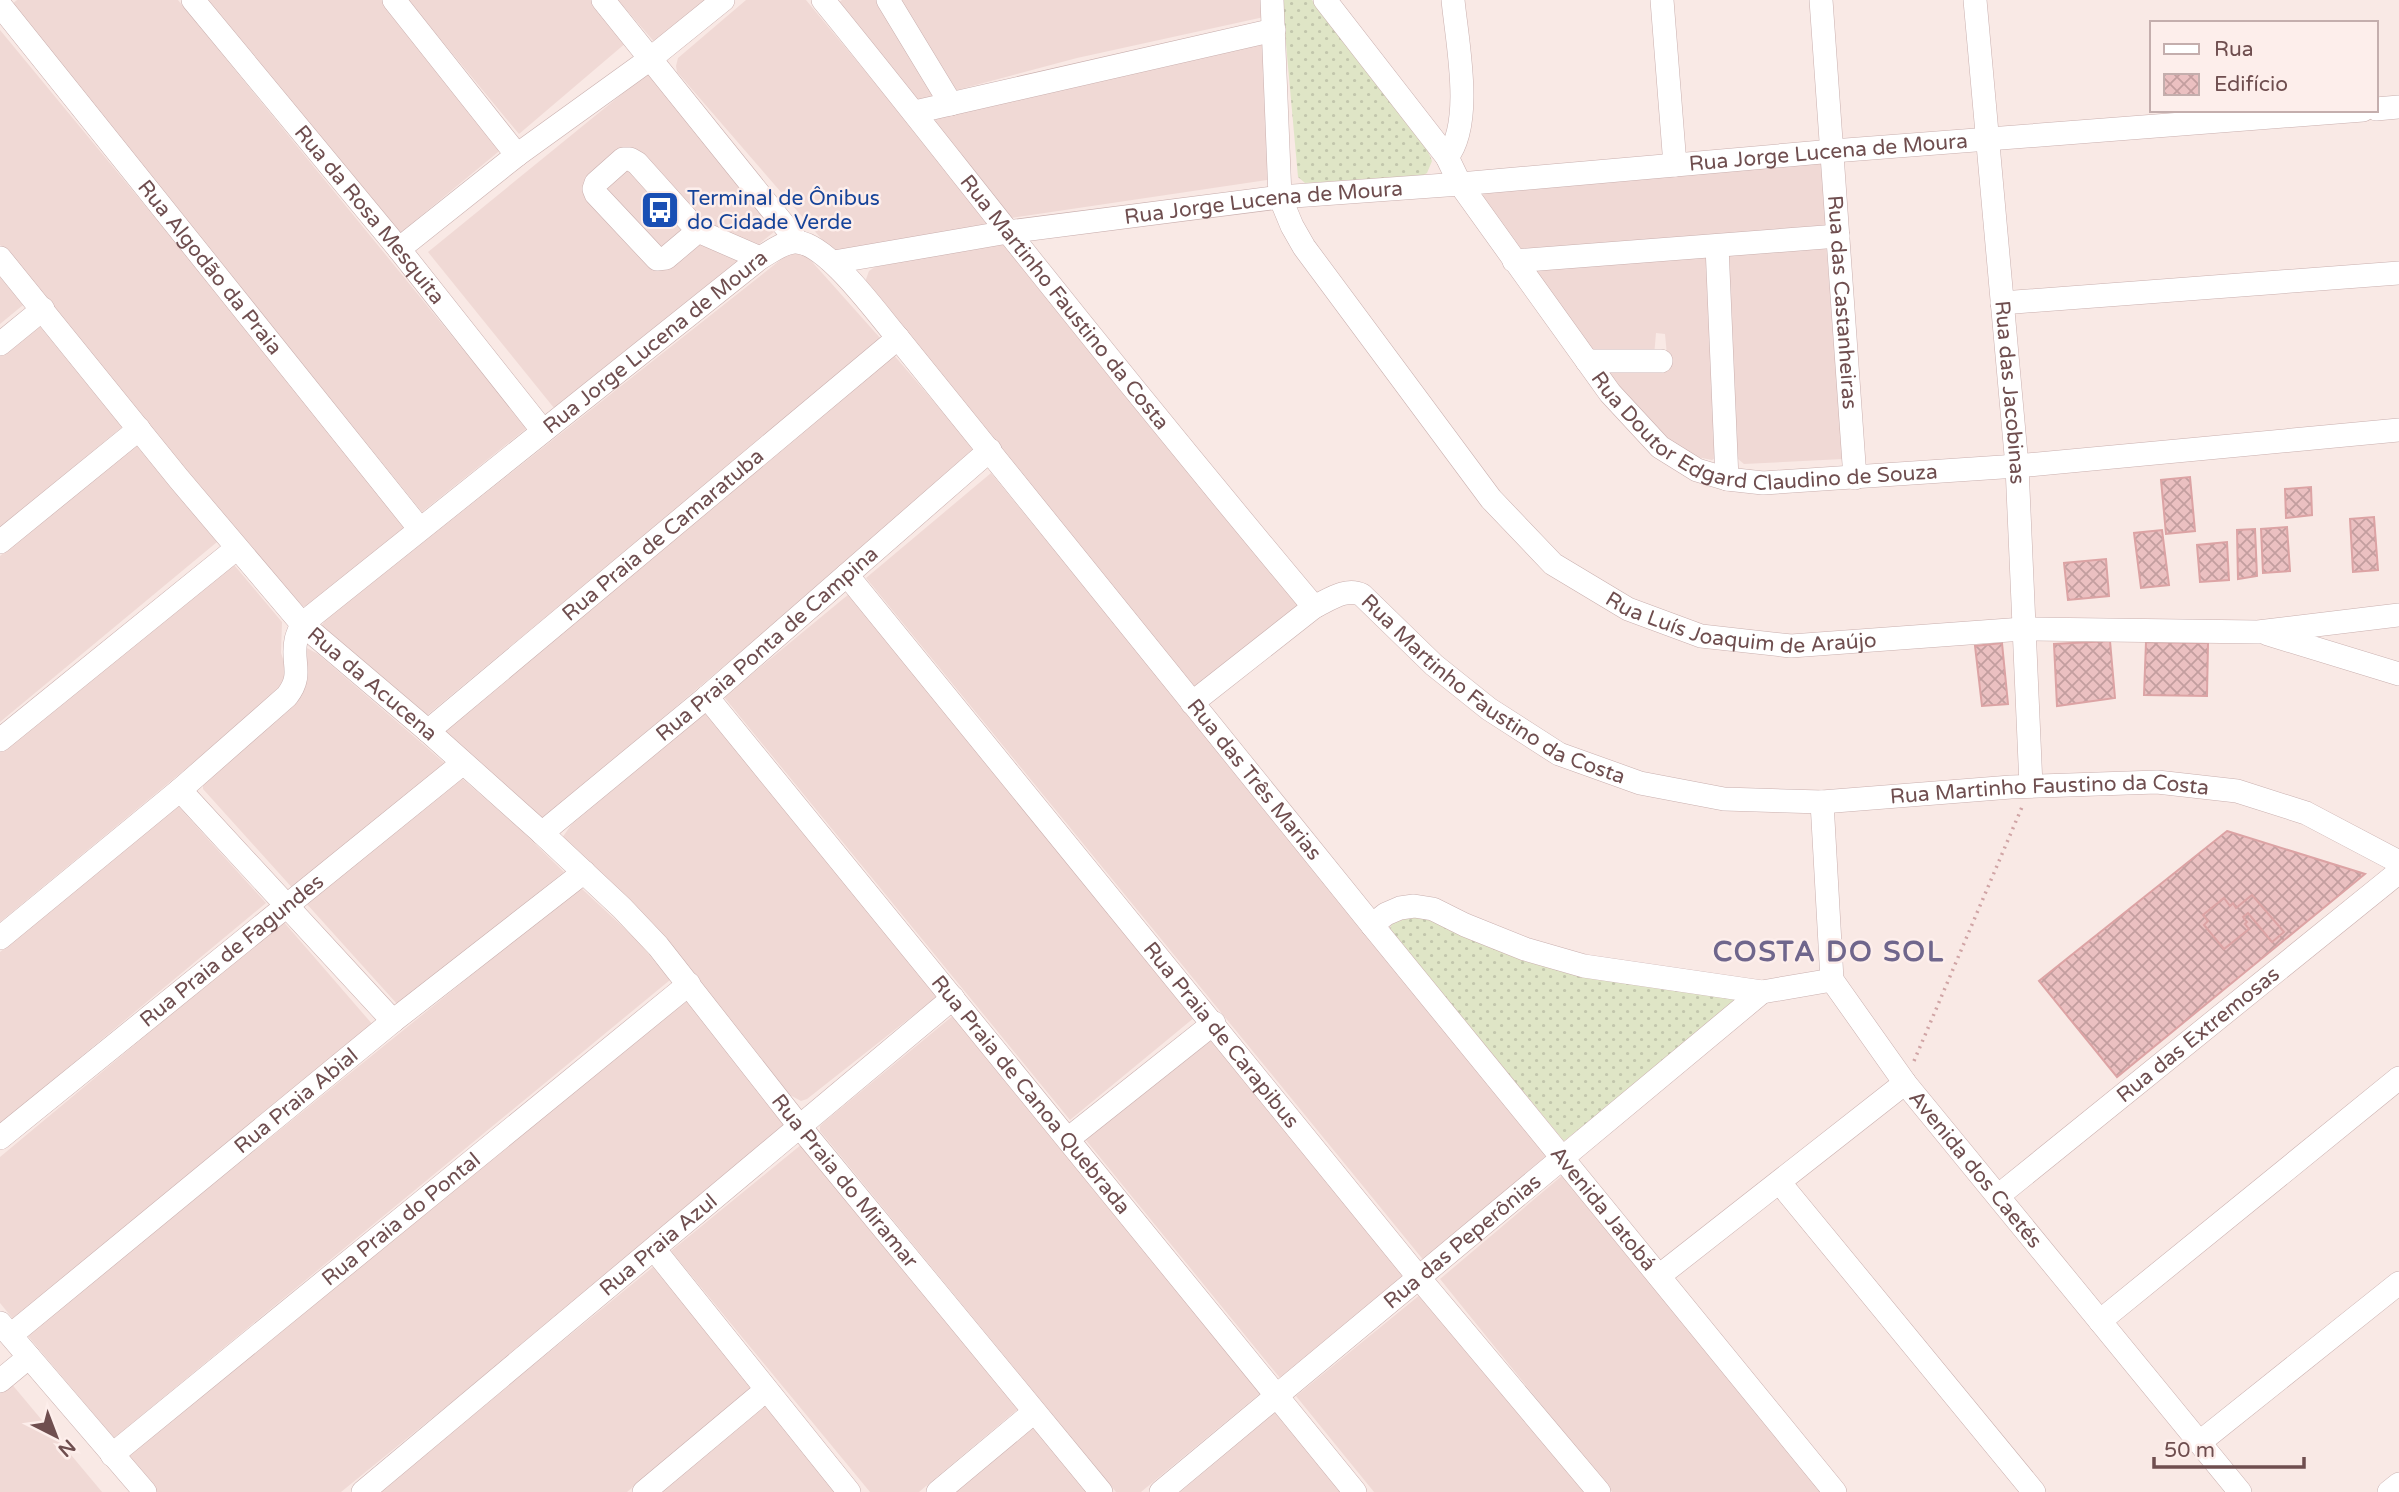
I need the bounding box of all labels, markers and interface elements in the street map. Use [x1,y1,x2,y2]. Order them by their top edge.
legend [2150,21,2378,112]
text: Rua [2214,37,2254,62]
text: Edifício [2214,72,2288,97]
street label: Rua da Rosa Mesquita [289,120,450,309]
street label: Rua Jorge Lucena de Moura [1688,129,1969,177]
street label: Rua Martinho Faustino da Costa [955,170,1174,435]
street label: Rua Algodão da Praia [132,175,287,360]
street label: Rua Jorge Lucena de Moura [1123,176,1404,230]
place label: Terminal de Ônibus do Cidade Verde [687,186,880,235]
bus stop icon: Terminal de Ônibus do Cidade Verde [639,189,681,231]
street label: Rua das Castanheiras [1822,194,1862,410]
street label: Rua Jorge Lucena de Moura [538,245,773,439]
street label: Rua das Jacobinas [1989,300,2030,485]
street label: Rua Doutor Edgard Claudino de Souza [1586,367,1938,496]
street label: Rua Praia de Camaratuba [557,444,769,626]
street label: Rua Praia Ponta de Campina [651,541,883,747]
street label: Rua Luís Joaquim de Araújo [1601,586,1878,659]
street label: Rua Martinho Faustino da Costa [1356,589,1629,790]
street label: Rua da Acucena [302,622,442,746]
street label: Rua das Três Marias [1182,694,1327,865]
street label: Rua Martinho Faustino da Costa [1889,770,2210,810]
street label: Rua Praia de Fagundes [135,869,329,1033]
district label: COSTA DO SOL [1713,935,1945,969]
street label: Rua Praia de Carapibus [1138,937,1304,1133]
street label: Rua das Extremosas [2112,962,2285,1108]
street label: Rua Praia de Canoa Quebrada [926,970,1136,1220]
street label: Rua Praia Abial [230,1043,363,1159]
street label: Avenida dos Caetés [1903,1086,2047,1253]
street label: Rua Praia do Miramar [766,1089,923,1273]
street label: Avenida Jatobá [1545,1141,1661,1276]
street label: Rua Praia do Pontal [317,1148,486,1292]
street label: Rua das Peperônias [1379,1169,1546,1314]
street label: Rua Praia Azul [595,1189,722,1302]
north arrow [21,1401,91,1471]
scale bar [2154,1426,2304,1470]
text: N [54,1435,80,1461]
text: 50 m [2164,1438,2215,1463]

